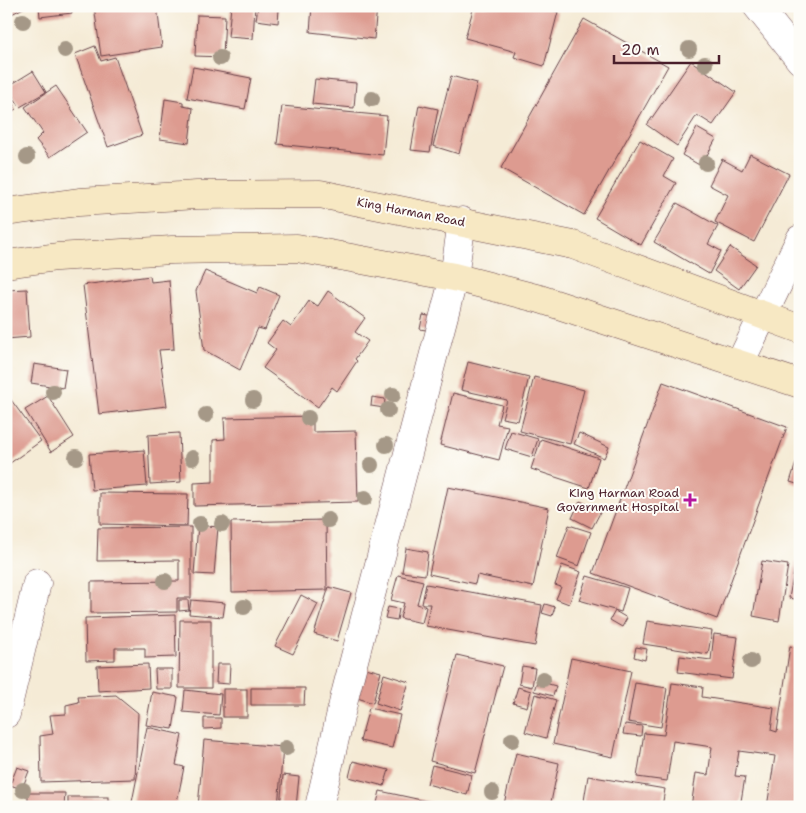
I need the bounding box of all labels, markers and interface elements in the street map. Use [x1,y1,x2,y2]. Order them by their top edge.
scale bar [614,32,718,64]
text: 20 m [621,40,660,60]
street label: King Harman Road [355,194,467,230]
place label: King Harman Road Government Hospital [556,485,679,515]
marker: King Harman Road Government Hospital [683,493,697,507]

